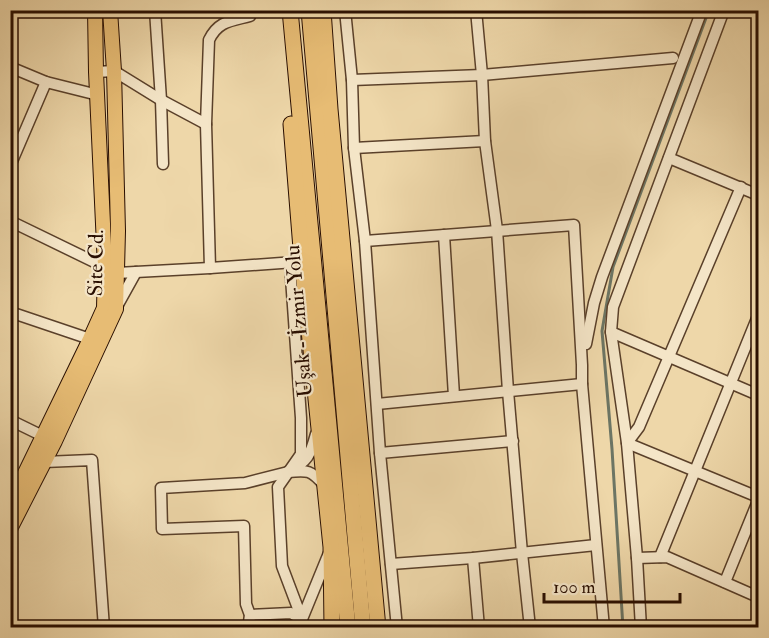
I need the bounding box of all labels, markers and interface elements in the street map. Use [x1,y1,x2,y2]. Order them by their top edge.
street label: Site Cd. [82,229,110,297]
street label: Uşak - İzmir Yolu [279,244,319,398]
scale bar [544,566,680,604]
text: 100 m [553,576,596,599]

